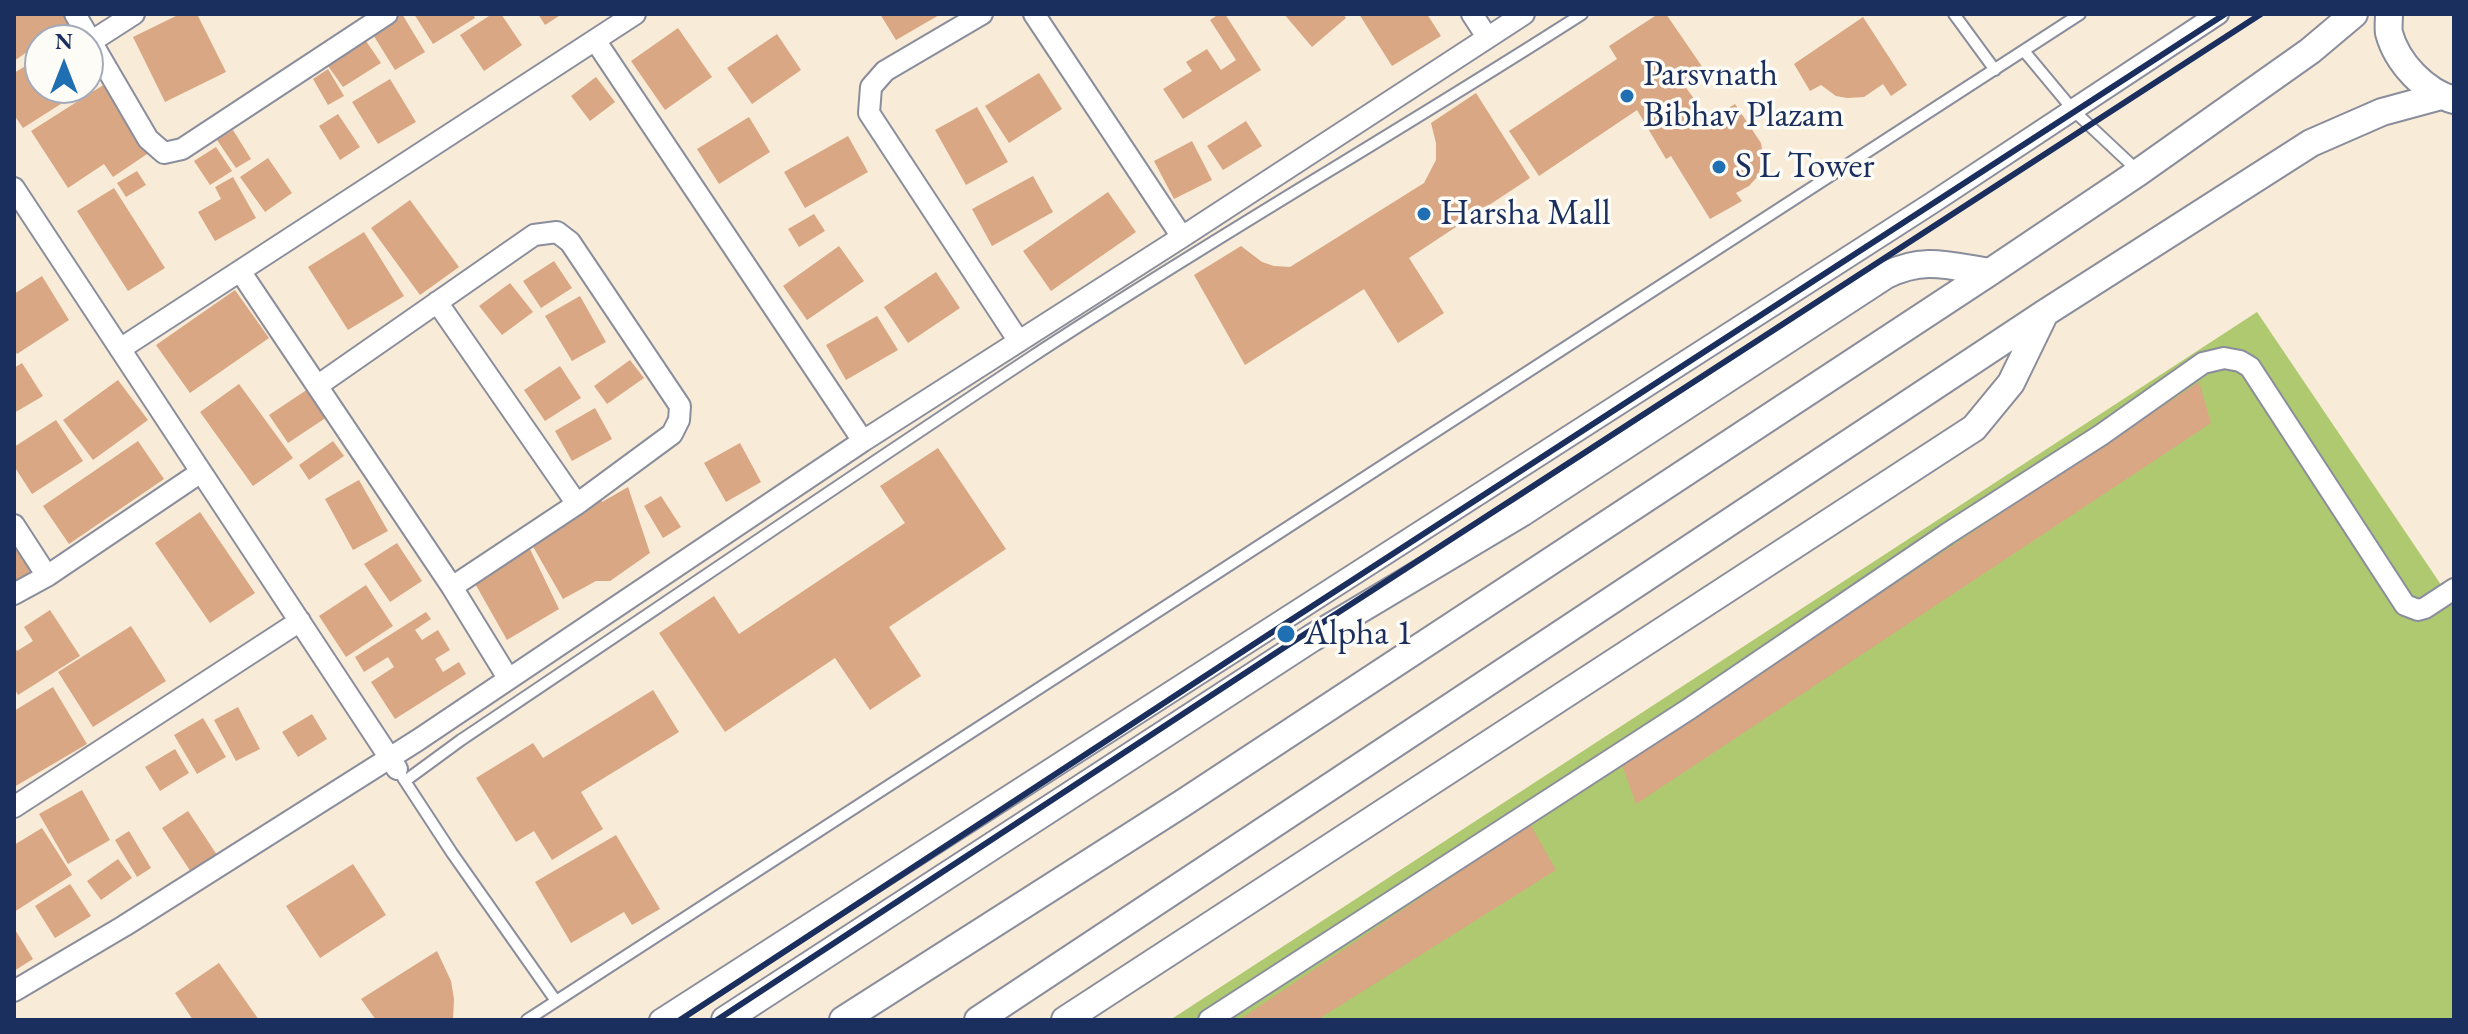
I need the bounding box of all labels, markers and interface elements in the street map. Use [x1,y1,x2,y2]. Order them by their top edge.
north arrow [24,24,104,104]
text: N [55,27,73,56]
place label: Parsvnath Bibhav Plazam [1643,53,1844,138]
marker: Parsvnath Bibhav Plazam [1618,87,1636,105]
place label: S L Tower [1735,145,1875,189]
marker: S L Tower [1710,158,1728,176]
place label: Harsha Mall [1440,192,1611,236]
marker: Harsha Mall [1415,205,1433,223]
place label: Alpha 1 [1304,612,1413,656]
marker: Alpha 1 [1275,623,1297,645]

